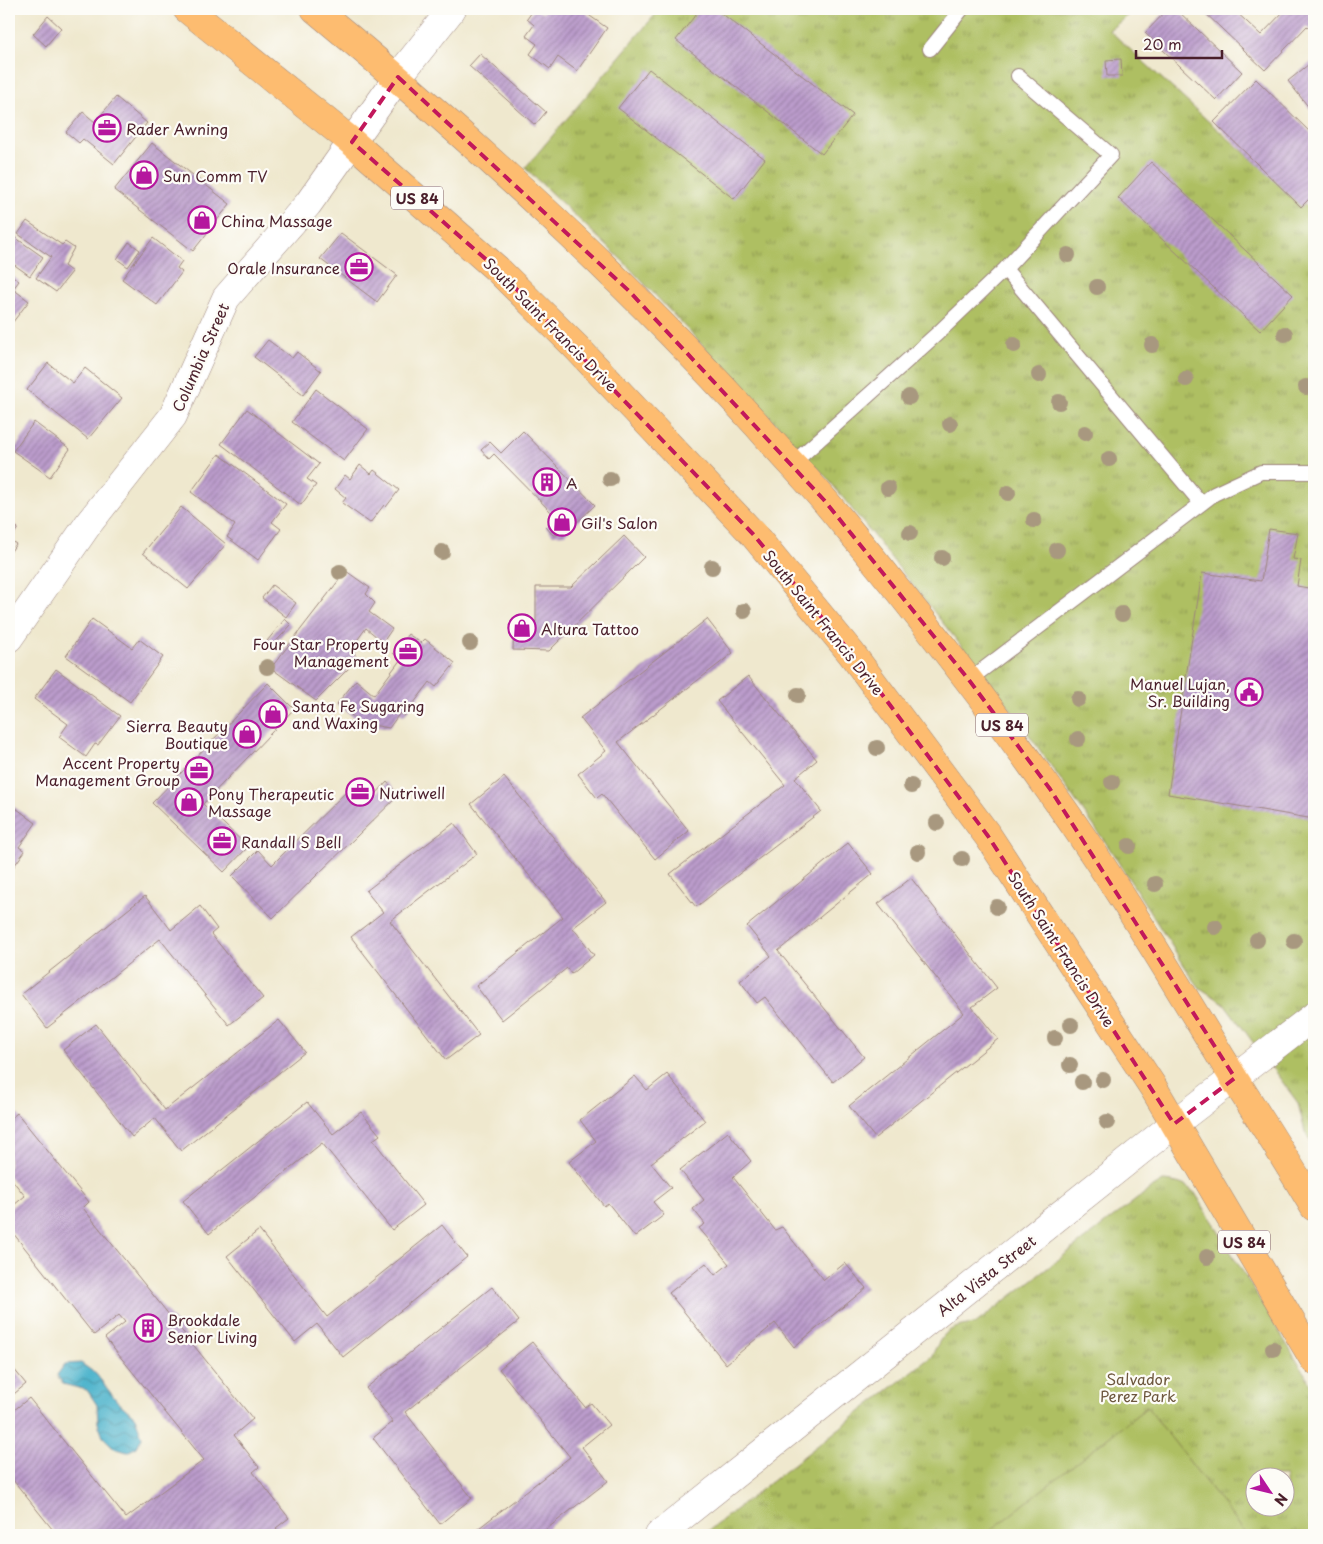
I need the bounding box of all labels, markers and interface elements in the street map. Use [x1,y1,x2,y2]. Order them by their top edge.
scale bar [1136,28,1222,60]
text: 20 m [1143,32,1182,55]
office icon: Rader Awning [92,113,122,143]
place label: Rader Awning [126,117,228,140]
shop icon: Sun Comm TV [129,160,159,190]
place label: Sun Comm TV [163,164,267,187]
road number: US 84 [391,187,443,210]
shop icon: China Massage [187,205,217,235]
place label: China Massage [221,209,332,232]
office icon: Orale Insurance [344,252,374,282]
street label: South Saint Francis Drive [479,252,623,396]
place label: Orale Insurance [227,256,340,279]
street label: Columbia Street [166,299,234,415]
building icon: A [532,467,562,497]
place label: A [566,471,578,494]
shop icon: Gil's Salon [547,507,577,537]
place label: Gil's Salon [581,511,658,534]
street label: South Saint Francis Drive [758,544,890,700]
shop icon: Altura Tattoo [507,613,537,643]
place label: Altura Tattoo [541,617,639,640]
place label: Four Star Property Management [253,632,389,672]
office icon: Four Star Property Management [393,637,423,667]
place label: Manuel Lujan, Sr. Building [1130,672,1230,712]
public building icon: Manuel Lujan, Sr. Building [1234,677,1264,707]
place label: Santa Fe Sugaring and Waxing [292,694,424,734]
shop icon: Santa Fe Sugaring and Waxing [258,699,288,729]
place label: Sierra Beauty Boutique [126,714,228,754]
road number: US 84 [976,714,1028,736]
shop icon: Sierra Beauty Boutique [232,719,262,749]
place label: Accent Property Management Group [35,751,180,791]
office icon: Accent Property Management Group [184,756,214,786]
office icon: Nutriwell [345,777,375,807]
place label: Nutriwell [379,781,445,804]
place label: Pony Therapeutic Massage [208,782,334,822]
shop icon: Pony Therapeutic Massage [174,787,204,817]
office icon: Randall S Bell [207,826,237,856]
place label: Randall S Bell [241,830,342,853]
street label: South Saint Francis Drive [1003,867,1121,1031]
street label: Alta Vista Street [932,1229,1040,1321]
road number: US 84 [1218,1230,1270,1254]
place label: Brookdale Senior Living [167,1308,257,1348]
building icon: Brookdale Senior Living [133,1313,163,1343]
park label: Salvador Perez Park [1100,1367,1176,1407]
north arrow [1246,1466,1296,1516]
text: N [1269,1489,1293,1510]

